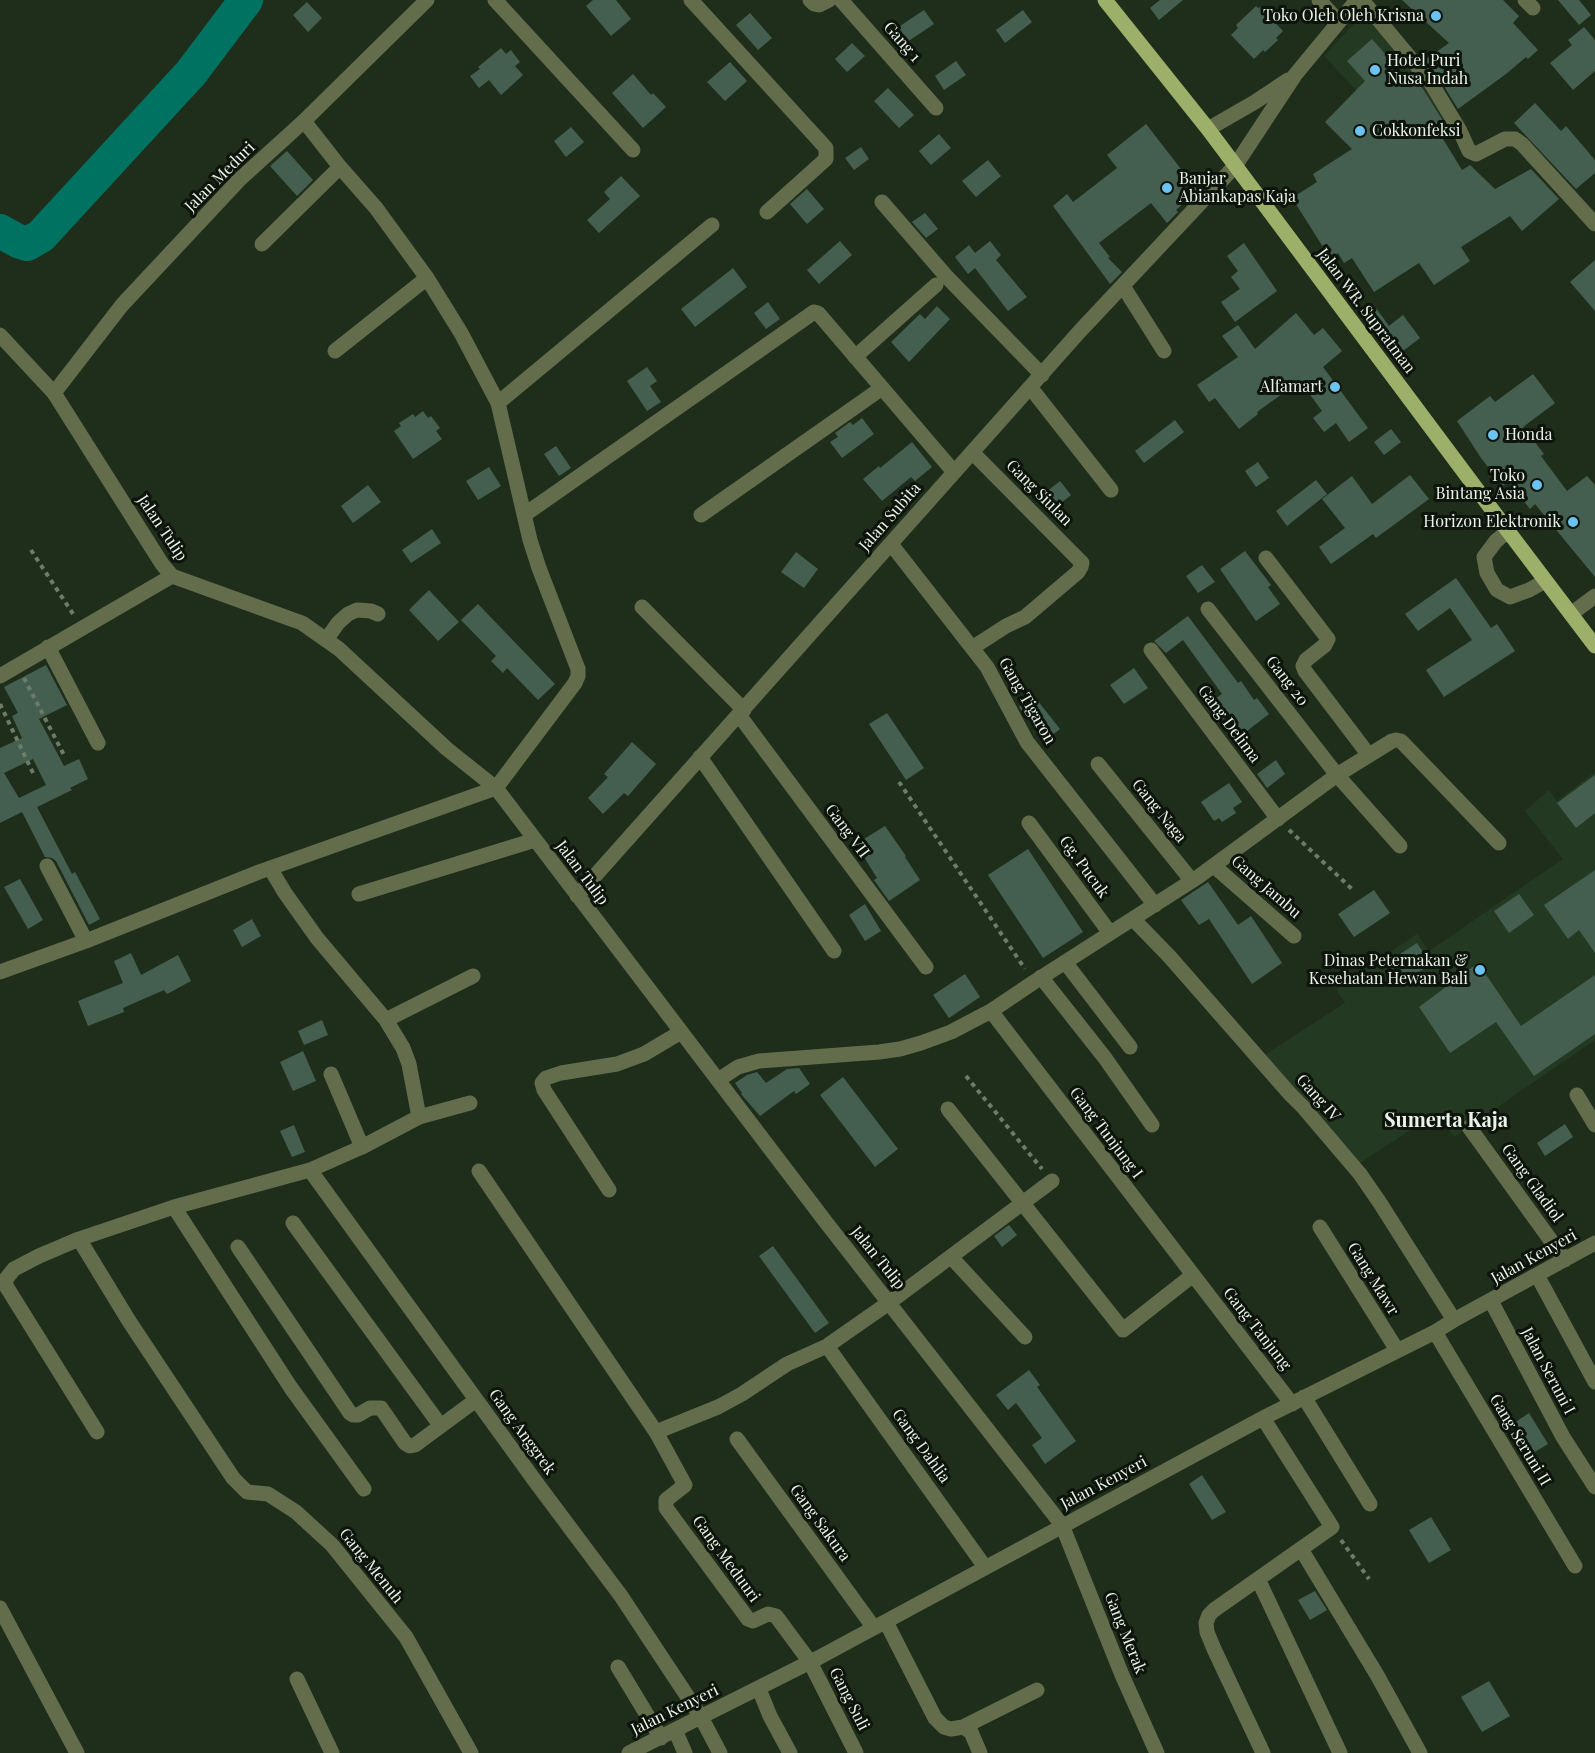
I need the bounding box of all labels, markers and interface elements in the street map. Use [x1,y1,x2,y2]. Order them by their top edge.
place label: Toko Oleh Oleh Krisna [1263,6,1424,26]
marker: Toko Oleh Oleh Krisna [1429,9,1443,23]
street label: Gang 1 [879,18,925,66]
place label: Hotel Puri Nusa Indah [1387,51,1468,89]
marker: Hotel Puri Nusa Indah [1368,63,1382,77]
place label: Cokkonfeksi [1372,121,1460,141]
marker: Cokkonfeksi [1353,124,1367,138]
street label: Jalan Meduri [181,138,259,216]
place label: Banjar Abiankapas Kaja [1179,169,1296,207]
marker: Banjar Abiankapas Kaja [1160,181,1174,195]
street label: Jalan WR. Supratman [1313,245,1419,377]
place label: Alfamart [1260,377,1323,397]
marker: Alfamart [1328,380,1342,394]
place label: Honda [1505,425,1552,445]
marker: Honda [1486,428,1500,442]
street label: Gang Siulan [1002,456,1076,530]
place label: Toko Bintang Asia [1436,466,1525,504]
marker: Toko Bintang Asia [1530,478,1544,492]
street label: Jalan Subita [855,479,925,555]
street label: Jalan Tulip [133,491,191,565]
place label: Horizon Elektronik [1423,512,1561,532]
marker: Horizon Elektronik [1566,515,1580,529]
street label: Gang 20 [1262,652,1312,710]
street label: Gang Tigaron [994,654,1060,748]
street label: Gang Delima [1194,681,1264,767]
street label: Gang Naga [1128,775,1190,847]
street label: Gang VII [821,801,873,861]
street label: Gg. Pucuk [1055,832,1113,902]
street label: Jalan Tulip [552,837,612,909]
street label: Gang Jambu [1227,851,1305,923]
place label: Dinas Peternakan & Kesehatan Hewan Bali [1309,951,1468,989]
marker: Dinas Peternakan & Kesehatan Hewan Bali [1473,963,1487,977]
street label: Gang IV [1292,1071,1344,1125]
street label: Gang Tunjung I [1065,1084,1147,1182]
district label: Sumerta Kaja [1384,1109,1508,1133]
street label: Gang Gladiol [1497,1140,1567,1226]
street label: Jalan Tulip [847,1223,909,1293]
street label: Jalan Kenyeri [1488,1226,1580,1288]
street label: Gang Mawr [1343,1239,1403,1319]
street label: Gang Tanjung [1219,1284,1295,1374]
street label: Jalan Seruni I [1517,1324,1579,1418]
street label: Gang Anggrek [485,1385,559,1479]
street label: Gang Seruni II [1485,1391,1555,1489]
street label: Gang Dahlia [888,1405,954,1487]
street label: Jalan Kenyeri [1058,1452,1150,1514]
street label: Gang Sakura [786,1481,854,1565]
street label: Gang Meduuri [688,1512,764,1606]
street label: Gang Menuh [335,1525,407,1607]
street label: Gang Merak [1100,1589,1150,1677]
street label: Gang Suli [825,1664,873,1734]
street label: Jalan Kenyeri [628,1681,722,1739]

